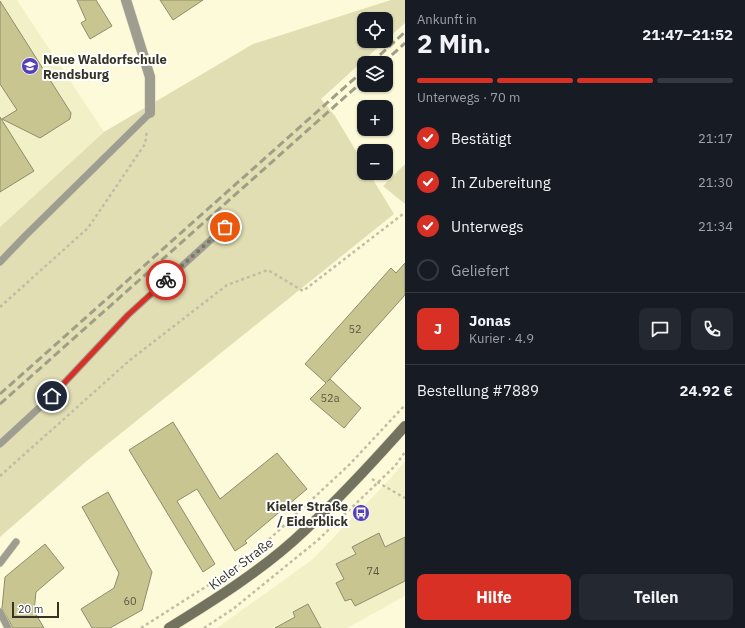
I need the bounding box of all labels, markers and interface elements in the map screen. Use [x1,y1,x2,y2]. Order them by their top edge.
text: Ankunft in [417,11,477,28]
map controls [357,12,393,180]
button: locate [357,12,393,48]
text: 21:47–21:52 [642,25,733,44]
text: 2 Min. [417,26,491,60]
place label: Neue Waldorfschule Rendsburg [43,51,167,83]
school or university icon: Neue Waldorfschule Rendsburg [20,56,40,76]
button: layers [357,56,393,92]
text: Unterwegs · 70 m [417,89,520,106]
button: + [357,100,393,136]
icon: check [417,127,439,149]
text: Bestätigt [451,129,512,148]
text: 21:17 [698,130,733,147]
button: − [357,144,393,180]
icon: check [417,171,439,193]
text: In Zubereitung [451,173,551,192]
text: 21:30 [698,174,733,191]
pin [208,210,242,244]
icon: check [417,215,439,237]
icon: bag [214,216,236,238]
text: Unterwegs [451,217,524,236]
text: 21:34 [698,218,733,235]
courier [146,260,186,300]
text: Geliefert [451,261,510,280]
icon: bike [155,269,177,291]
button: chat [639,308,681,350]
button: phone [691,308,733,350]
text: Jonas [469,311,511,330]
text: J [434,319,442,338]
house number: 52 [348,322,362,336]
text: Kurier · 4.9 [469,330,534,347]
pin [35,379,69,413]
text: Bestellung #7889 [417,381,539,400]
text: 24.92 € [679,381,733,400]
icon: home [41,385,63,407]
house number: 52a [320,391,340,405]
place label: Kieler Straße / Eiderblick [267,498,348,530]
bus stop icon: Kieler Straße / Eiderblick [351,503,371,523]
street label: Kieler Straße [205,534,277,594]
house number: 74 [366,564,380,578]
button: Hilfe [417,574,571,620]
button: Teilen [579,574,733,620]
house number: 60 [123,594,137,608]
scale bar [12,600,59,619]
text: 20 m [18,602,43,616]

